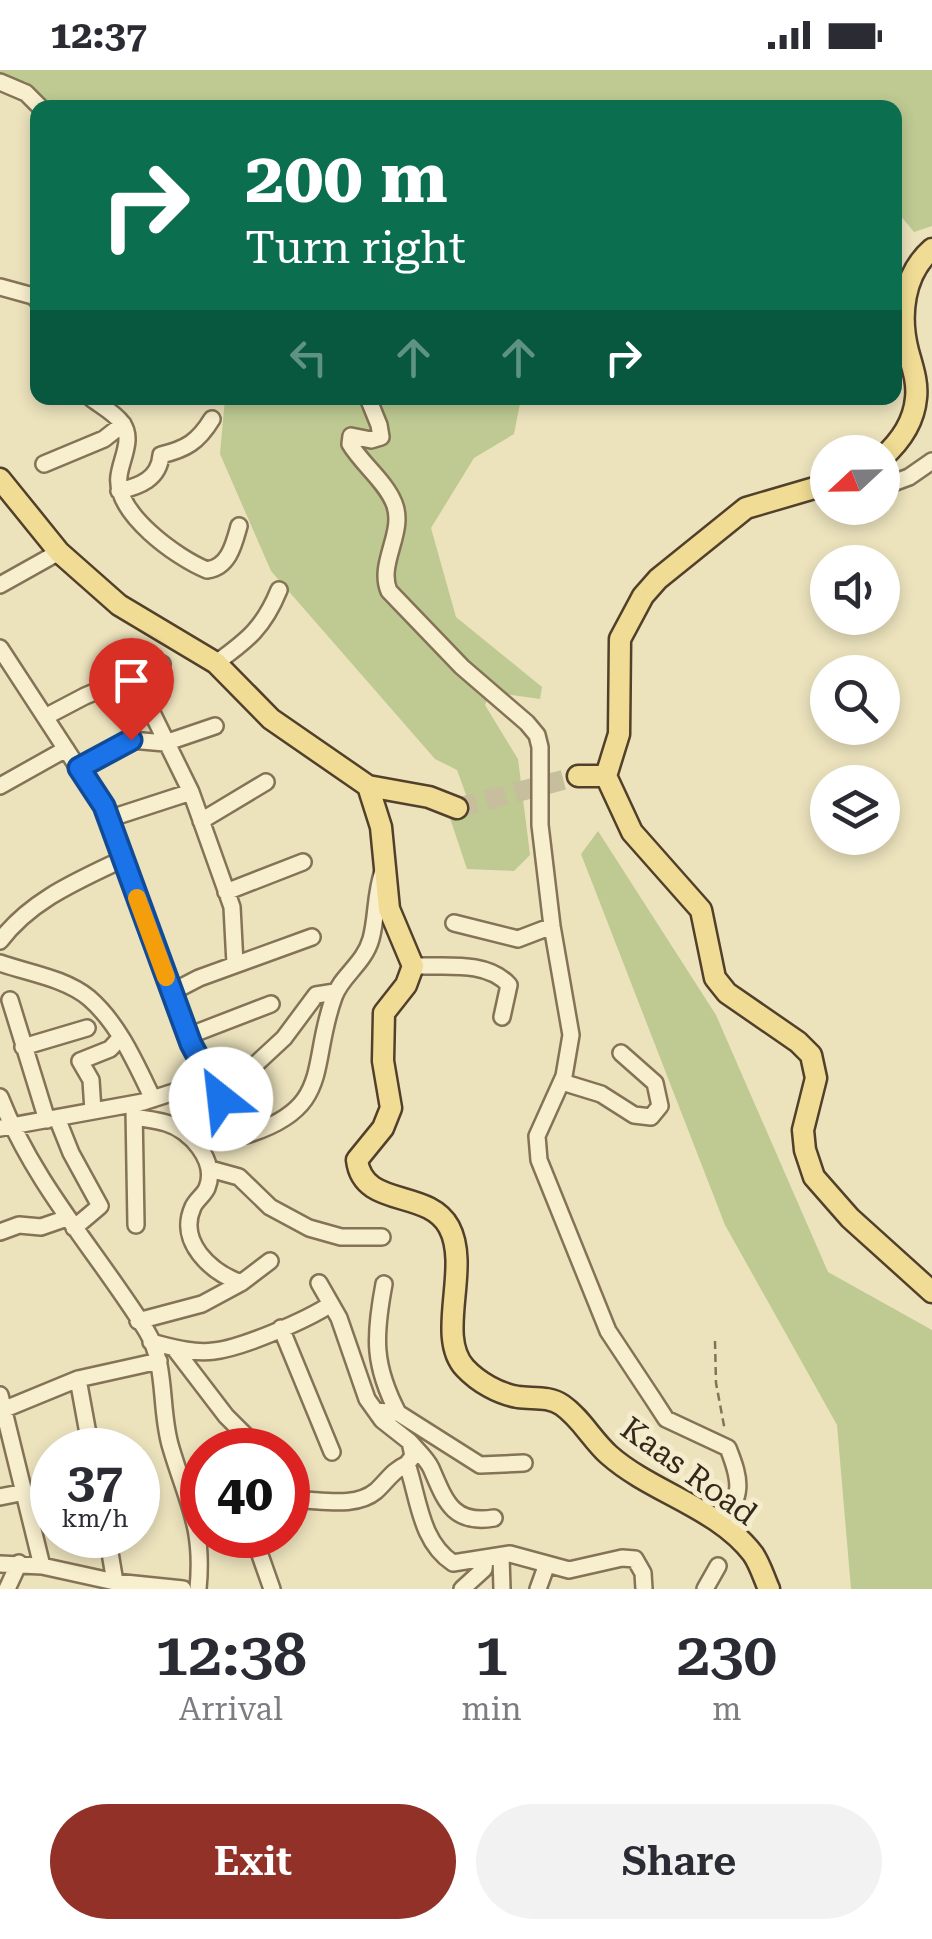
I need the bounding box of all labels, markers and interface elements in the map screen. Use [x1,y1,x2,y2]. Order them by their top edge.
text: 12:37 [50,13,147,57]
text: 200 m [245,137,448,219]
icon: right [80,140,210,270]
text: Turn right [245,221,466,274]
icon: left [281,330,336,385]
icon: ahead [386,330,441,385]
icon: ahead [491,330,546,385]
icon: right [596,330,651,385]
north arrow [810,435,900,525]
map controls [810,435,900,855]
button: sound [810,545,900,635]
pin [89,638,174,741]
icon: arrive [104,653,159,708]
button: search [810,655,900,745]
button: layers [810,765,900,855]
position arrow [169,1047,273,1151]
street label: Kaas Road [613,1409,765,1533]
speed limit sign: 40 [180,1428,310,1558]
text: 37 [67,1452,123,1510]
text: km/h [62,1504,128,1533]
text: 12:38 [155,1619,307,1690]
text: 1 [475,1619,508,1690]
text: 230 [676,1619,777,1690]
text: Arrival [179,1690,283,1728]
text: min [462,1690,522,1728]
text: m [712,1690,741,1728]
button: Exit [50,1804,456,1919]
button: Share [476,1804,882,1919]

